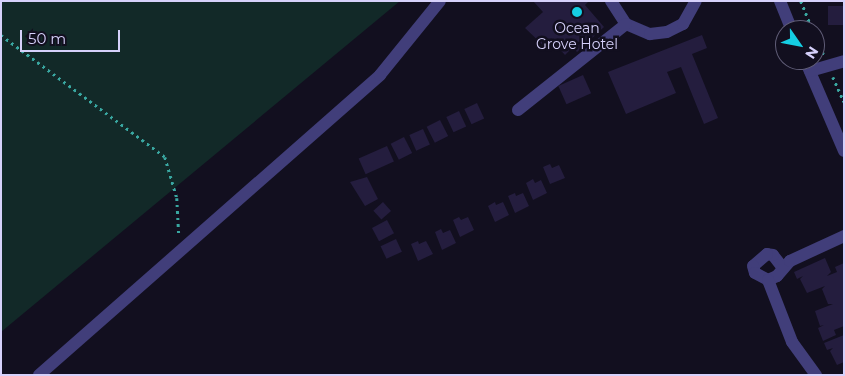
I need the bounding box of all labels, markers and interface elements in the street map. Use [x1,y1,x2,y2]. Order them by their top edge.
marker: Ocean Grove Hotel [571,6,583,18]
scale bar [22,20,122,52]
place label: Ocean Grove Hotel [536,20,618,52]
north arrow [775,20,825,70]
text: 50 m [28,29,66,48]
text: N [801,43,822,62]

